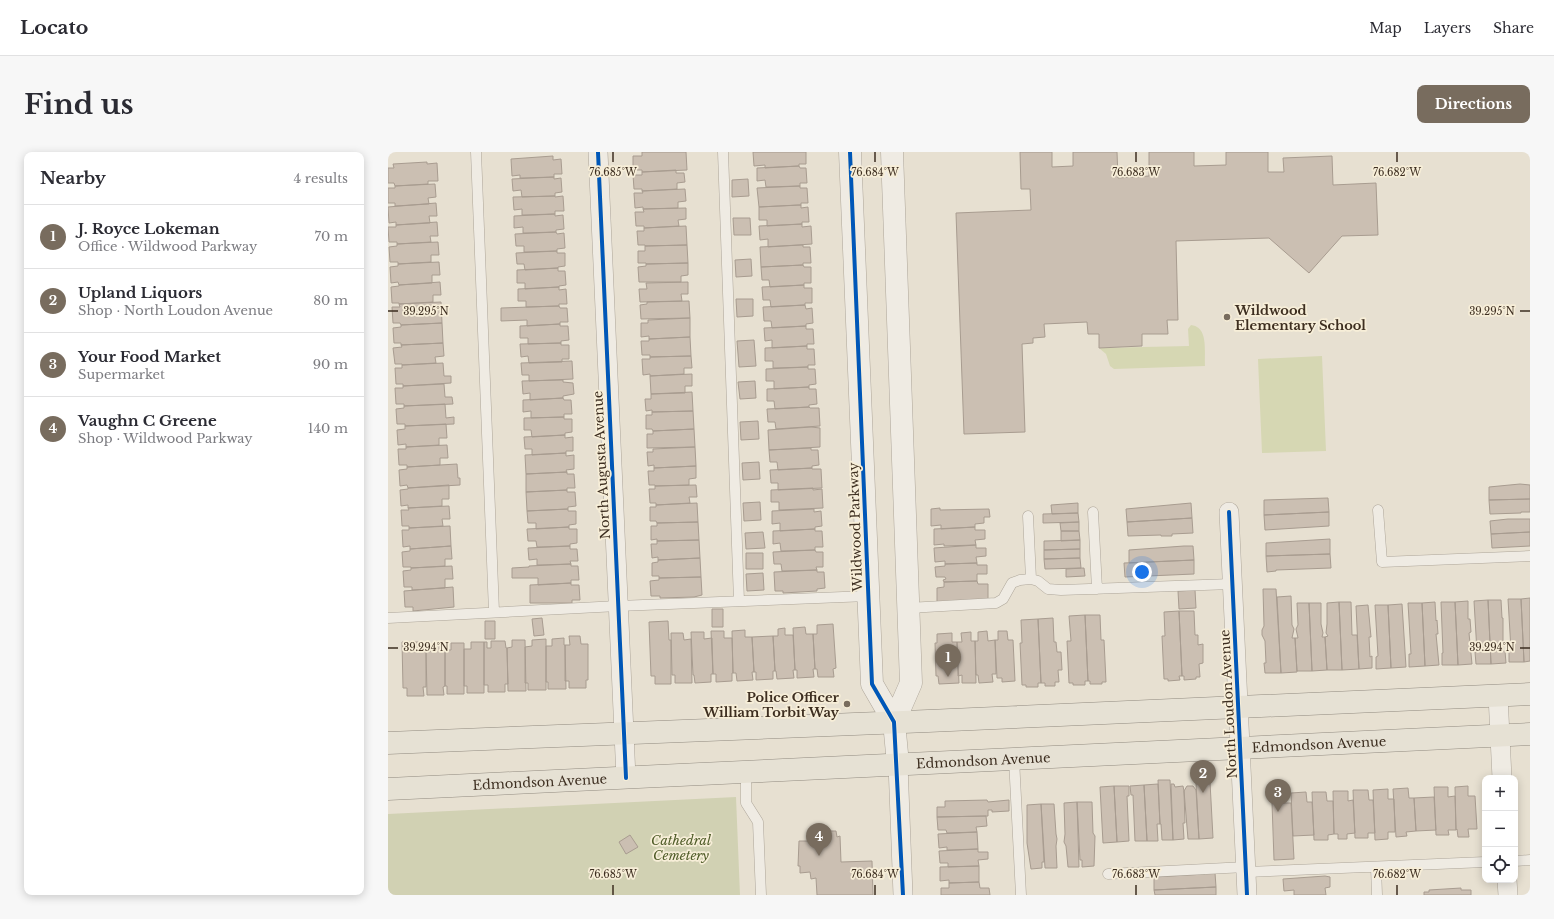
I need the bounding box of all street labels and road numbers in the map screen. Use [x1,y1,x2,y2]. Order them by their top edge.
street label: North Augusta Avenue [589,390,614,540]
street label: Wildwood Parkway [845,461,866,593]
street label: North Loudon Avenue [1216,629,1241,779]
street label: Edmondson Avenue [1251,733,1387,756]
street label: Edmondson Avenue [916,749,1051,773]
street label: Edmondson Avenue [472,770,607,794]

